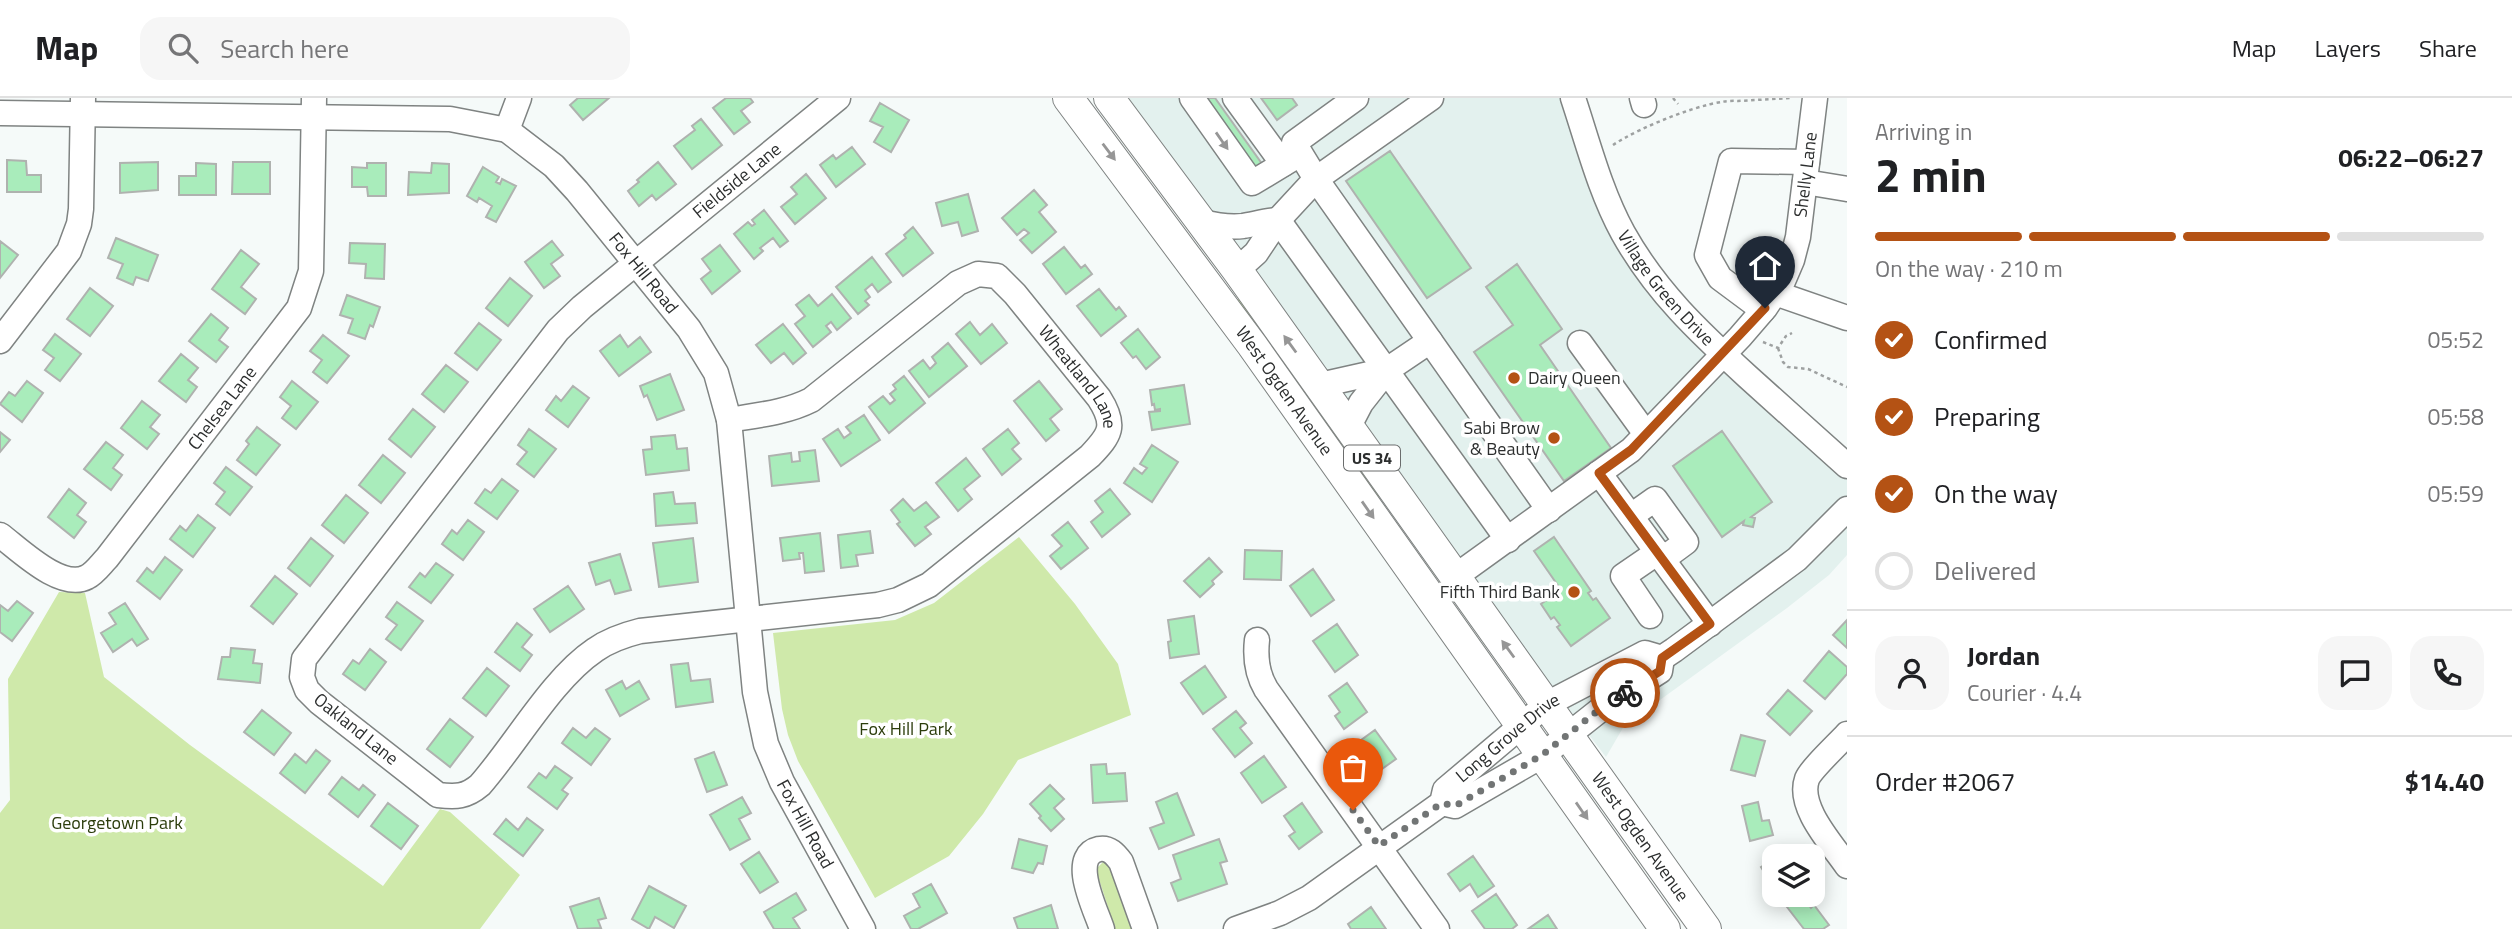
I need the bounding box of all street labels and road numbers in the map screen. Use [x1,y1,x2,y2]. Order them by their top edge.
street label: Shelly Lane [1787,130,1824,219]
street label: Fieldside Lane [686,136,787,225]
street label: Village Green Drive [1611,225,1721,352]
street label: Fox Hill Road [603,226,685,319]
street label: Wheatland Lane [1032,319,1123,429]
street label: West Ogden Avenue [1229,320,1340,461]
street label: Chelsea Lane [181,360,263,455]
road number: US 34 [1344,446,1400,470]
street label: Oakland Lane [308,686,405,771]
street label: Long Grove Drive [1449,686,1564,789]
street label: West Ogden Avenue [1585,766,1696,907]
street label: Fox Hill Road [770,774,841,873]

